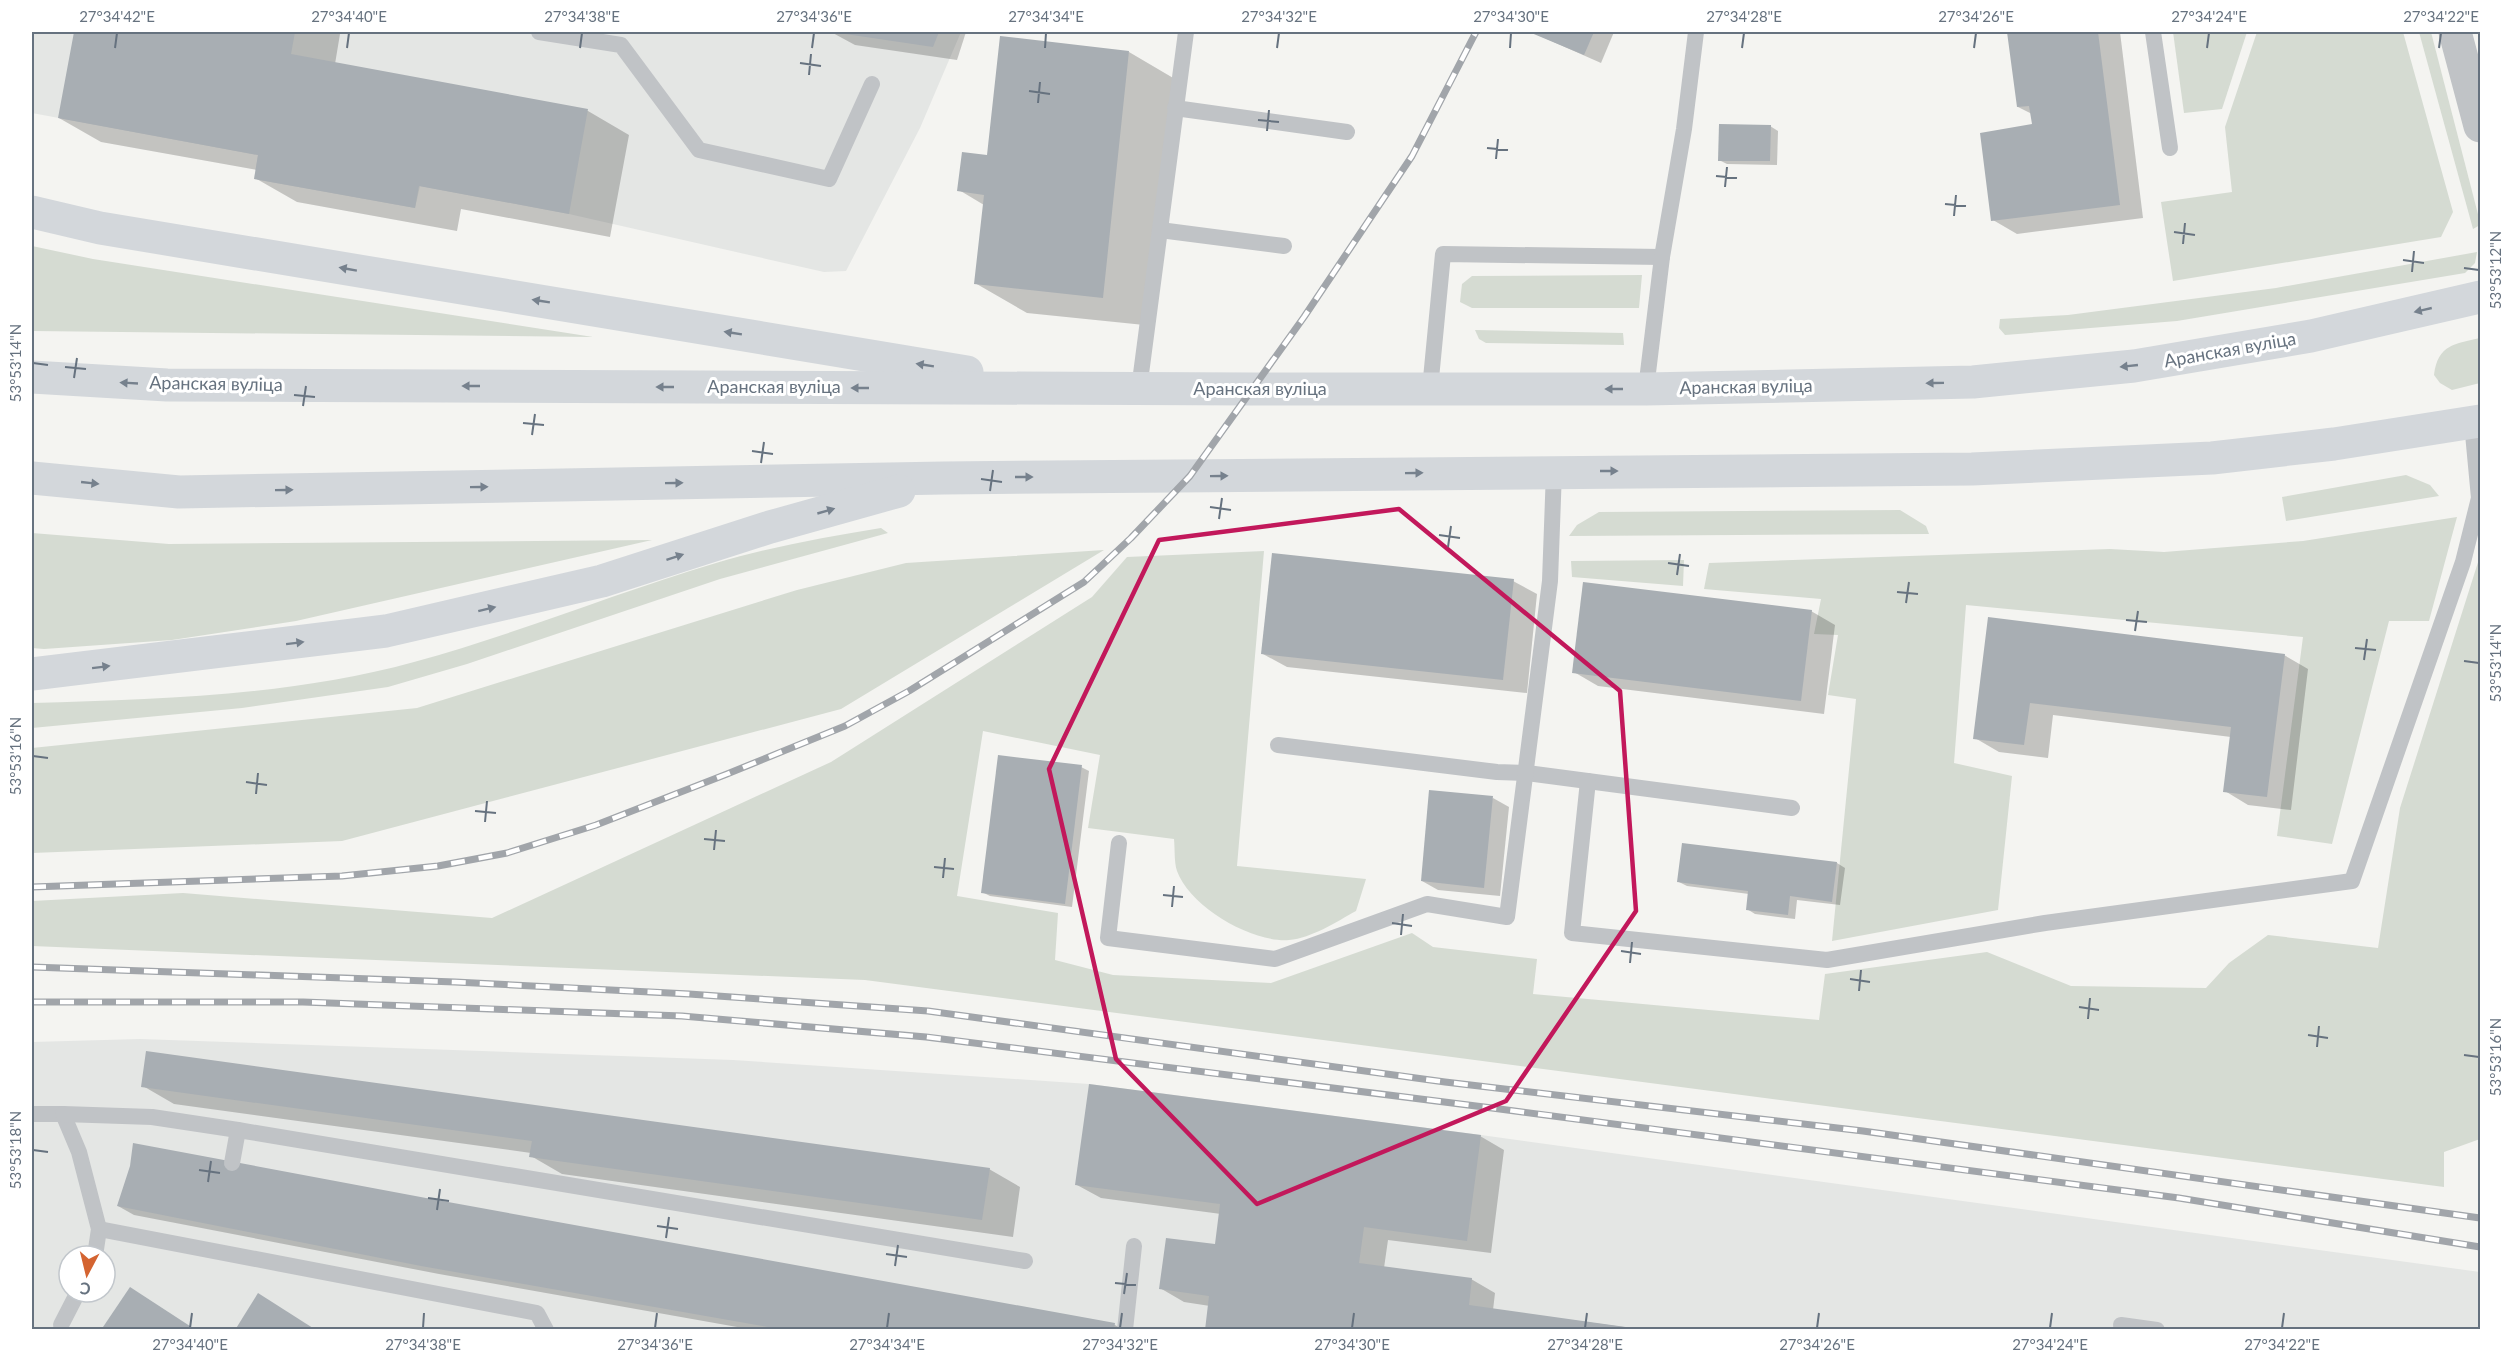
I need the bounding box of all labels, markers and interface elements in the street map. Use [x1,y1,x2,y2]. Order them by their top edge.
text: 27°34'42"E [79,7,155,25]
text: 27°34'40"E [311,7,387,25]
text: 27°34'38"E [544,7,620,25]
text: 27°34'36"E [776,7,852,25]
text: 27°34'34"E [1008,7,1084,25]
text: 27°34'32"E [1241,7,1317,25]
text: 27°34'30"E [1473,7,1549,25]
text: 27°34'28"E [1706,7,1782,25]
text: 27°34'26"E [1938,7,2014,25]
text: 27°34'24"E [2171,7,2247,25]
text: 27°34'22"E [2403,7,2479,25]
text: 53°53'12"N [2486,231,2504,309]
one-way arrow [339,265,358,274]
one-way arrow [531,297,550,306]
one-way arrow [2414,306,2433,316]
text: 53°53'14"N [6,324,24,402]
street label: Аранская вуліца [2162,327,2297,371]
one-way arrow [723,329,742,338]
one-way arrow [916,361,935,370]
one-way arrow [2119,362,2138,371]
street label: Аранская вуліца [149,371,283,395]
street label: Аранская вуліца [1679,374,1813,398]
street label: Аранская вуліца [707,375,841,397]
street label: Аранская вуліца [1193,377,1327,399]
one-way arrow [119,378,138,387]
one-way arrow [1925,378,1944,388]
one-way arrow [461,381,480,391]
one-way arrow [656,382,675,392]
one-way arrow [851,383,870,393]
one-way arrow [1604,384,1623,394]
one-way arrow [1599,466,1618,476]
one-way arrow [1404,468,1423,478]
one-way arrow [1209,471,1228,481]
one-way arrow [1014,472,1033,482]
one-way arrow [80,478,99,488]
one-way arrow [665,478,684,488]
one-way arrow [470,482,489,492]
one-way arrow [275,486,294,495]
one-way arrow [817,506,835,515]
one-way arrow [666,552,684,562]
one-way arrow [478,603,496,613]
text: 53°53'14"N [2486,624,2504,702]
one-way arrow [286,638,305,647]
one-way arrow [92,662,111,672]
text: 53°53'16"N [6,717,24,795]
text: 53°53'16"N [2486,1018,2504,1096]
text: 53°53'18"N [6,1111,24,1189]
north arrow [57,1244,117,1304]
text: С [78,1279,92,1299]
text: 27°34'40"E [152,1335,228,1353]
text: 27°34'38"E [385,1335,461,1353]
text: 27°34'36"E [617,1335,693,1353]
text: 27°34'34"E [849,1335,925,1353]
text: 27°34'32"E [1082,1335,1158,1353]
text: 27°34'30"E [1314,1335,1390,1353]
text: 27°34'28"E [1547,1335,1623,1353]
text: 27°34'26"E [1779,1335,1855,1353]
text: 27°34'24"E [2012,1335,2088,1353]
text: 27°34'22"E [2244,1335,2320,1353]

